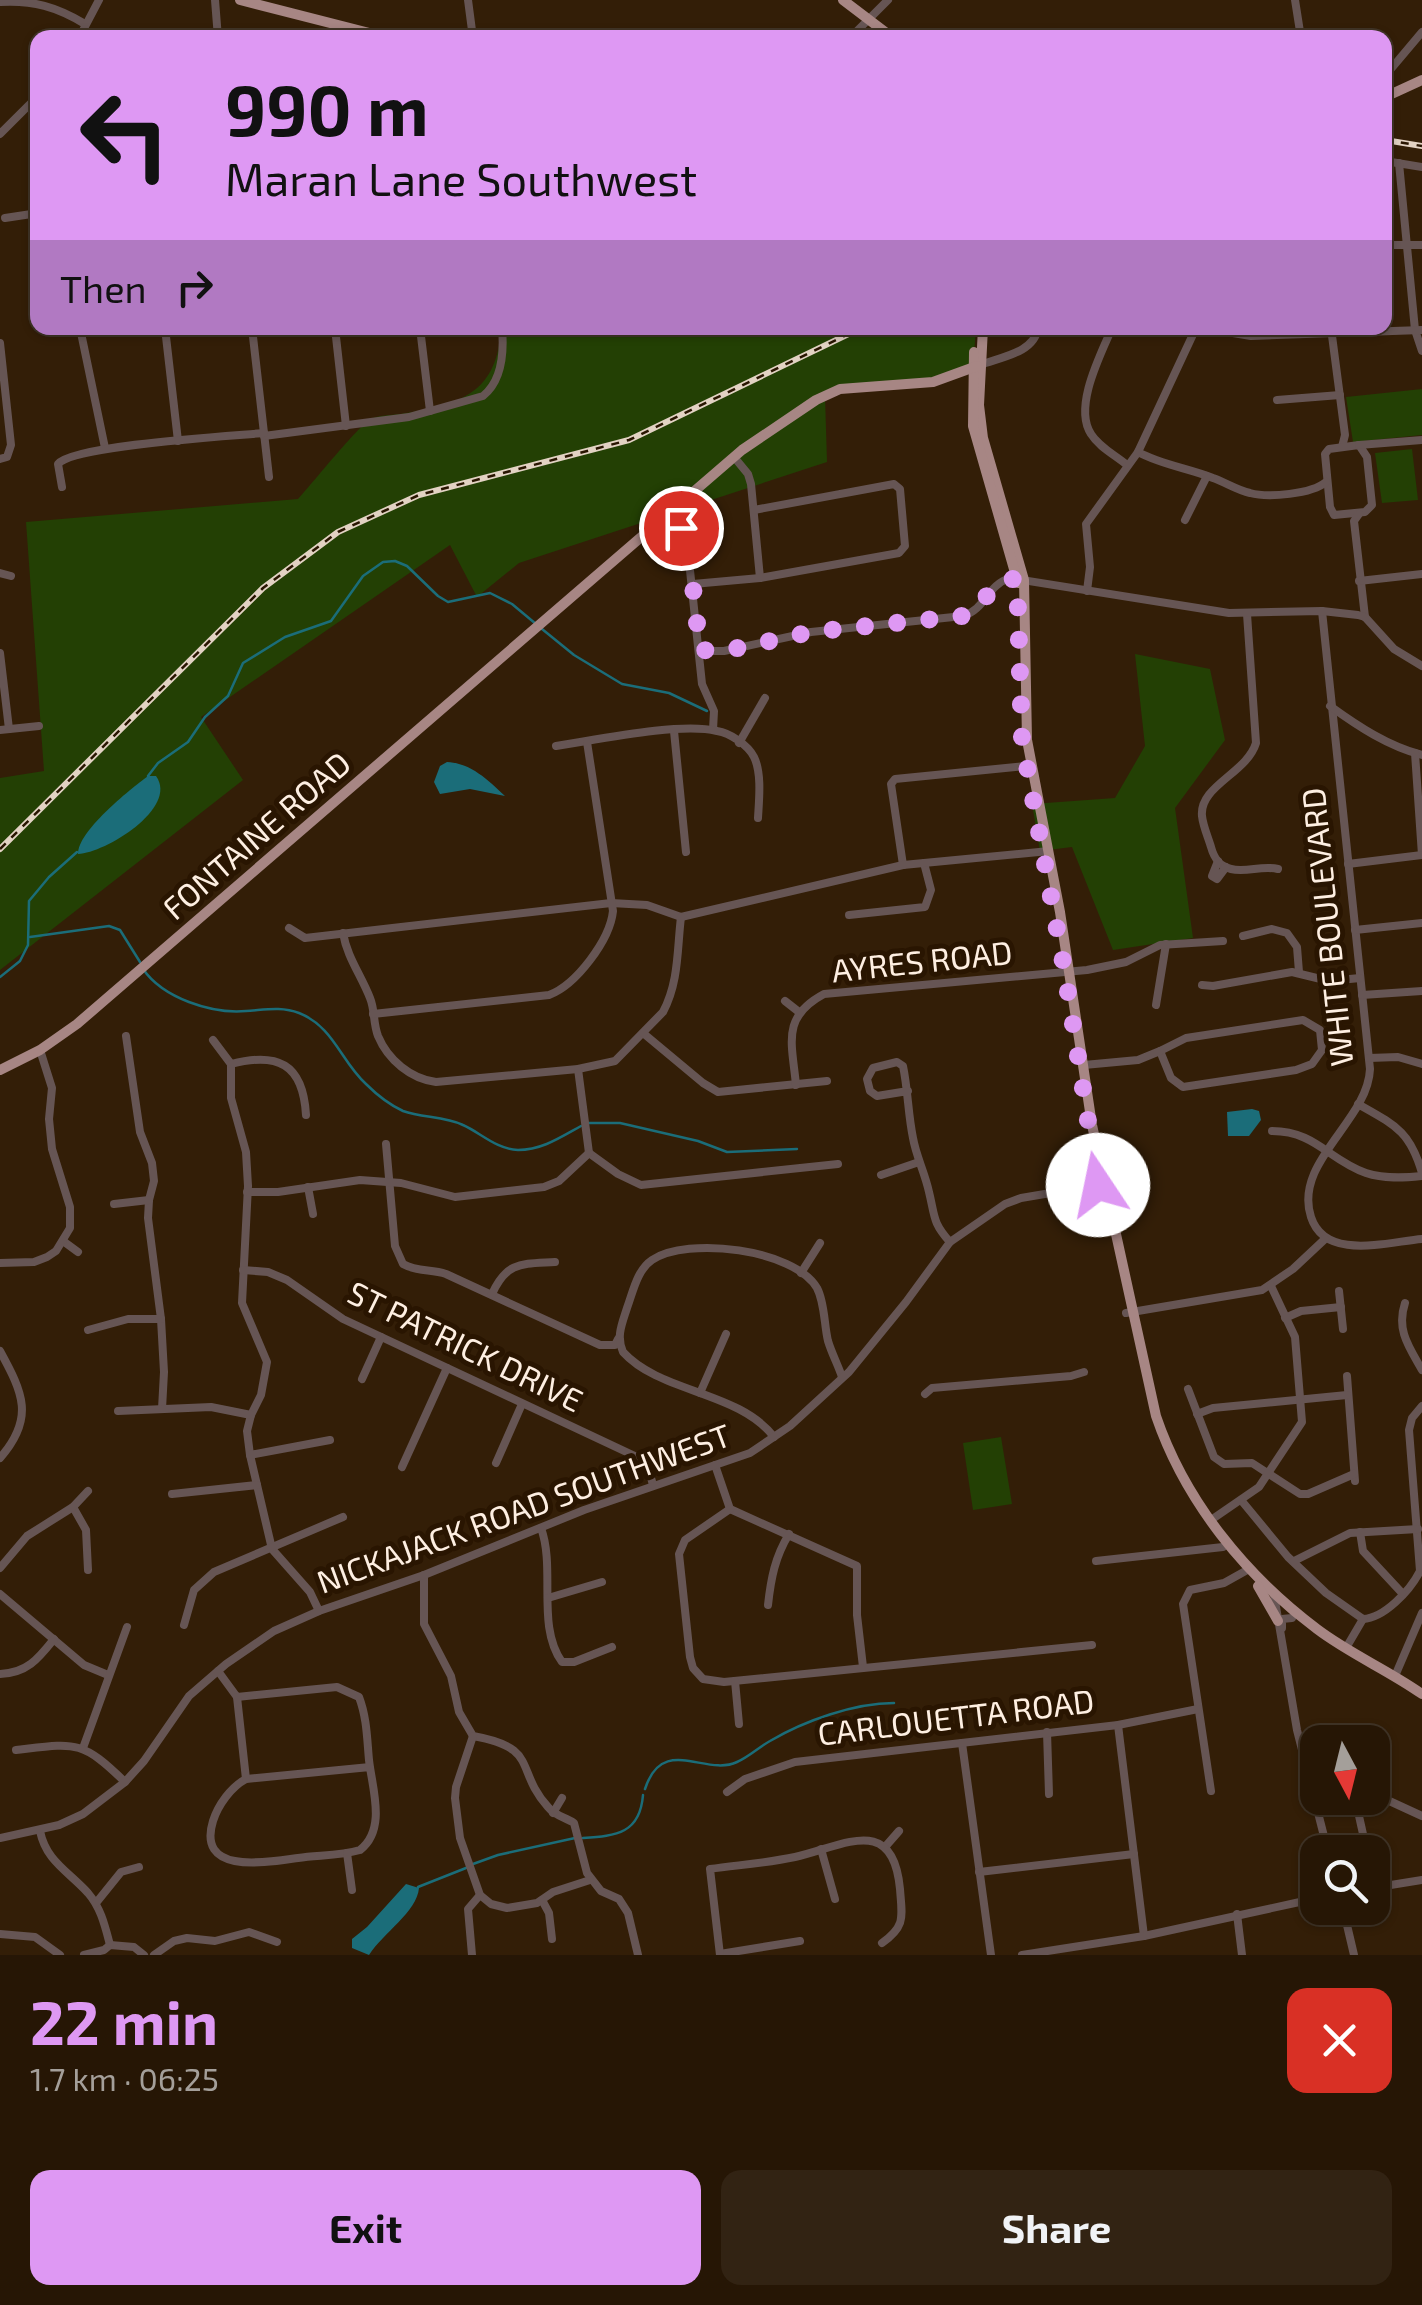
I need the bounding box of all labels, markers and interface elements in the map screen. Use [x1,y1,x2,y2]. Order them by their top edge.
text: 990 m [225,66,429,150]
icon: left [60,70,190,200]
text: Maran Lane Southwest [225,151,697,205]
icon: right [167,260,222,315]
text: Then [60,265,147,311]
pin [639,486,724,571]
icon: arrive [654,501,709,556]
street label: FONTAINE ROAD [154,743,357,926]
street label: WHITE BOULEVARD [1292,786,1360,1068]
street label: AYRES ROAD [830,932,1014,988]
position arrow [1046,1133,1150,1237]
street label: ST PATRICK DRIVE [342,1272,589,1418]
street label: NICKAJACK ROAD SOUTHWEST [311,1414,735,1600]
street label: CARLOUETTA ROAD [815,1680,1096,1752]
north arrow [1300,1725,1390,1815]
map controls [1300,1725,1390,1925]
button: search [1300,1835,1390,1925]
text: 22 min [30,1985,218,2057]
button: close [1287,1988,1392,2093]
text: 1.7 km · 06:25 [30,2059,219,2097]
button: Exit [30,2170,701,2285]
button: Share [721,2170,1392,2285]

